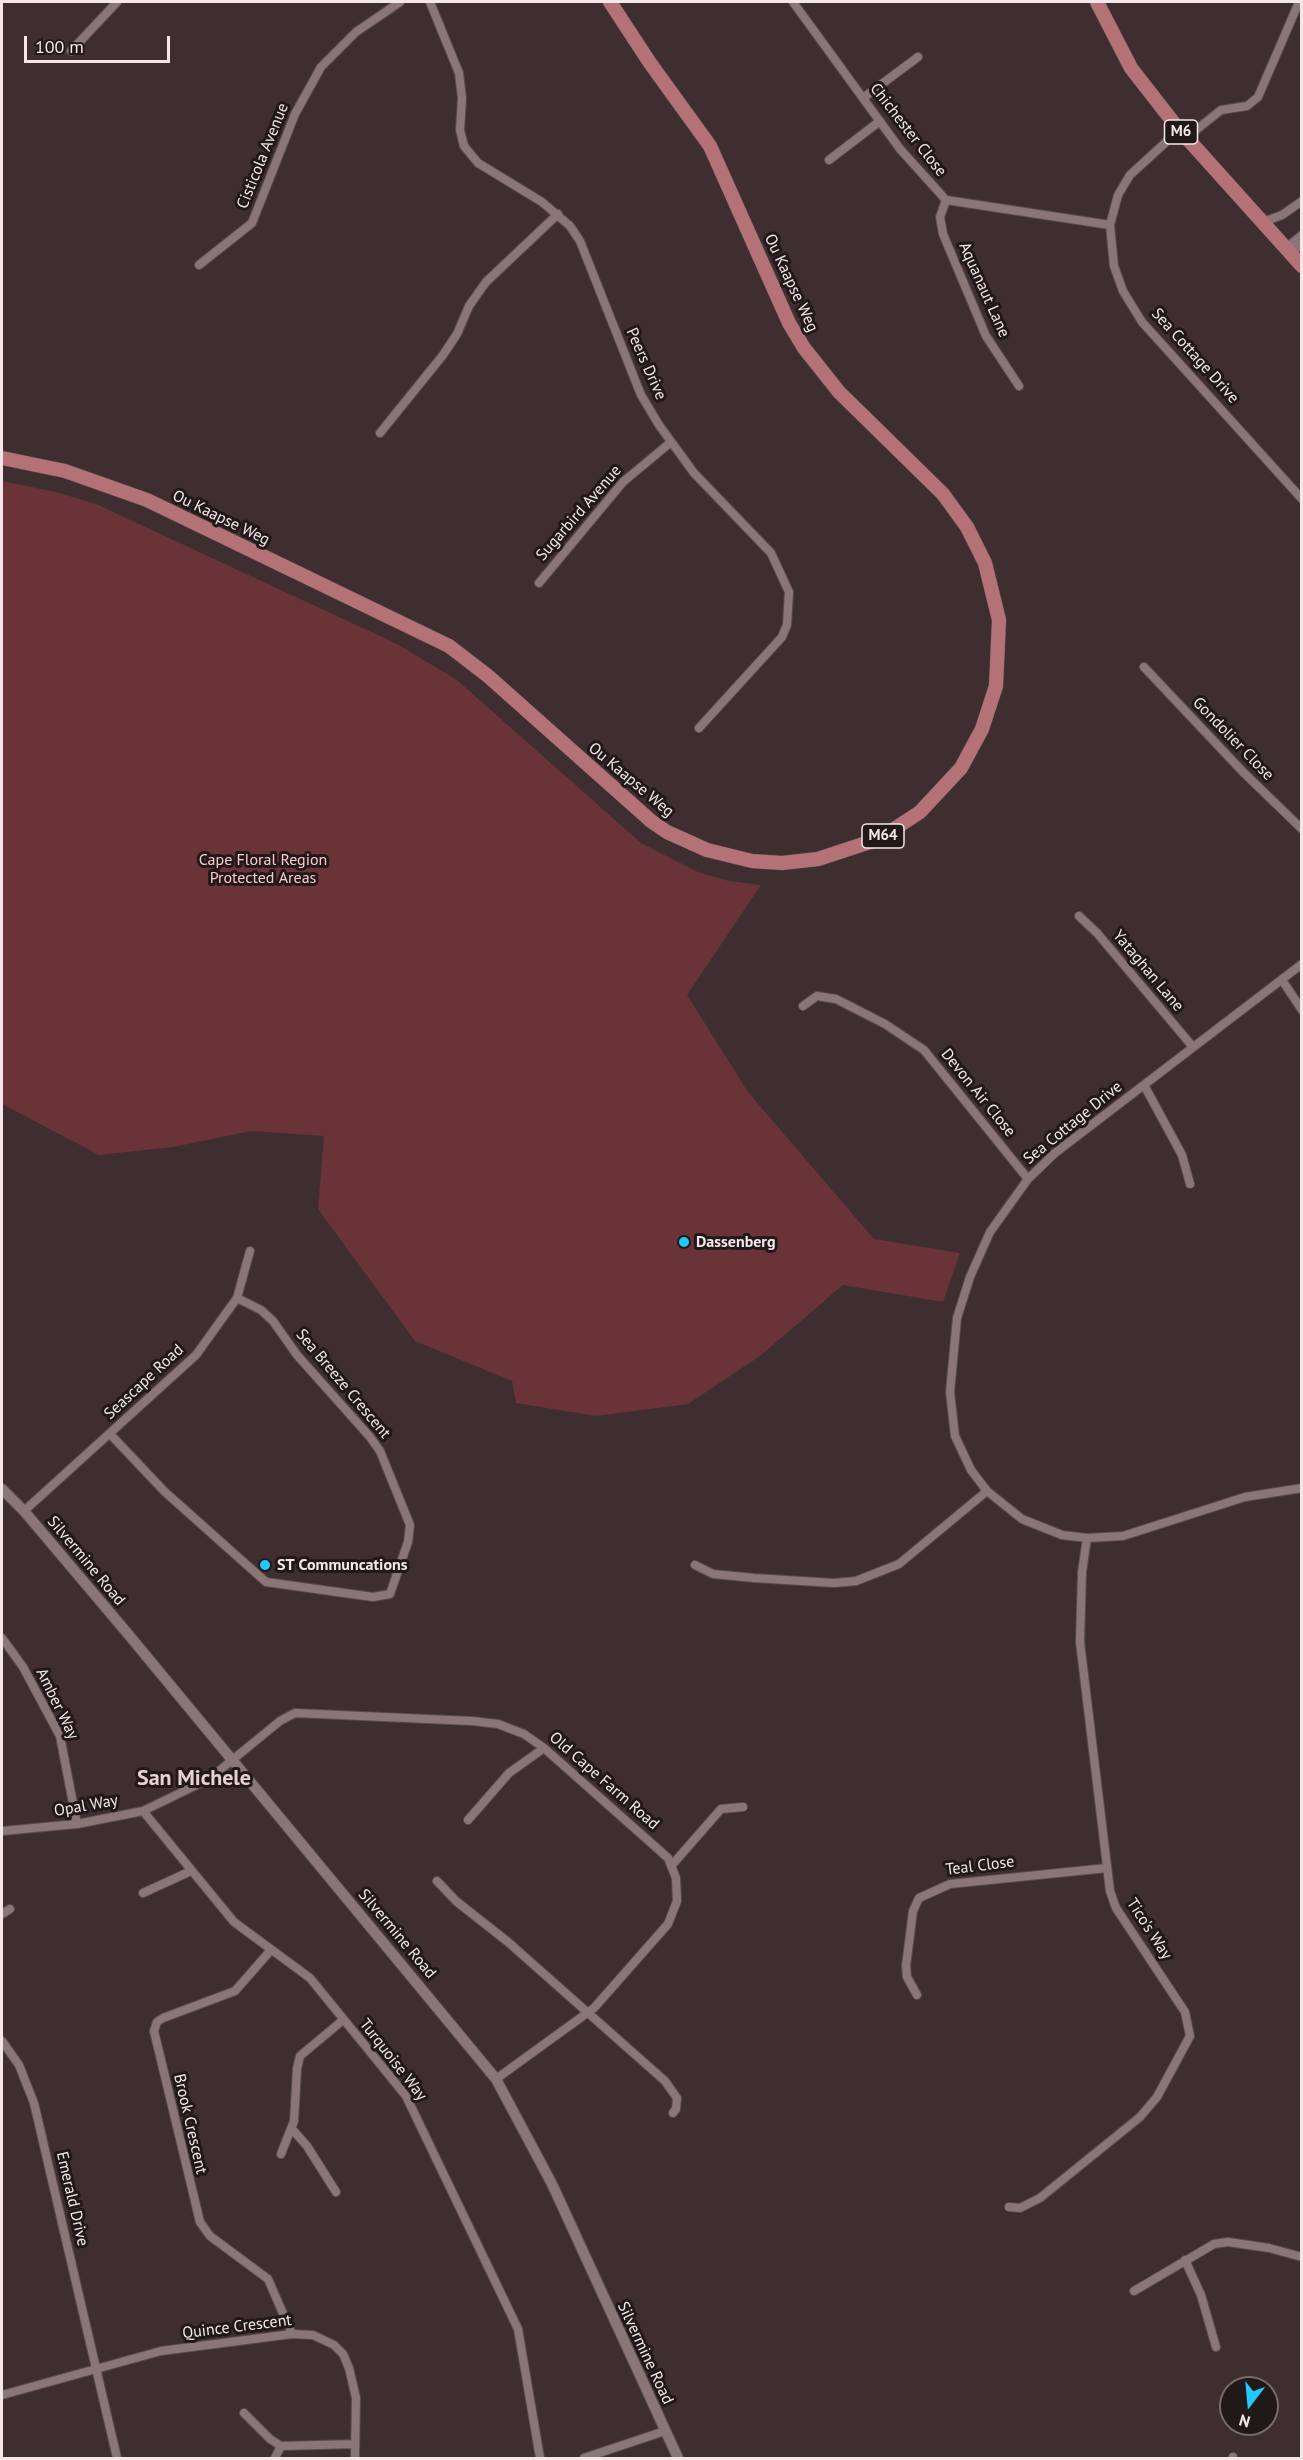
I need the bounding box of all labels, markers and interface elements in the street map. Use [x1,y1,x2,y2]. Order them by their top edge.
scale bar [27,24,172,62]
text: 100 m [35,35,84,58]
street label: Chichester Close [866,79,950,181]
street label: Cisticola Avenue [233,100,293,212]
road number: M6 [1164,120,1198,144]
street label: Ou Kaapse Weg [760,231,822,335]
street label: Aquanaut Lane [954,239,1014,341]
street label: Sea Cottage Drive [1147,304,1243,408]
street label: Peers Drive [622,325,670,403]
street label: Sugarbird Avenue [532,461,626,565]
street label: Ou Kaapse Weg [169,486,273,550]
street label: Gondolier Close [1188,693,1278,785]
street label: Ou Kaapse Weg [584,739,678,821]
road number: M64 [862,824,904,848]
park label: Cape Floral Region Protected Areas [199,850,327,888]
street label: Yataghan Lane [1108,926,1188,1016]
street label: Devon Air Close [937,1045,1019,1141]
street label: Sea Cottage Drive [1020,1077,1126,1169]
place label: Dassenberg [696,1232,776,1252]
marker: Dassenberg [677,1235,691,1249]
street label: Sea Breeze Crescent [292,1325,394,1443]
street label: Seascape Road [100,1340,188,1424]
street label: Silvermine Road [43,1512,129,1610]
place label: ST Communcations [277,1555,407,1575]
marker: ST Communcations [258,1558,272,1572]
street label: Amber Way [32,1665,82,1743]
street label: Old Cape Farm Road [545,1728,663,1834]
district label: San Michele [137,1766,251,1792]
street label: Opal Way [53,1791,119,1821]
street label: Teal Close [945,1852,1015,1880]
street label: Silvermine Road [354,1885,440,1983]
street label: Tico's Way [1122,1895,1176,1963]
street label: Turquoise Way [355,2015,431,2105]
street label: Brook Crescent [169,2072,211,2176]
street label: Emerald Drive [52,2150,92,2248]
street label: Silvermine Road [613,2299,677,2407]
street label: Quince Crescent [181,2311,293,2343]
north arrow [1219,2376,1279,2436]
text: N [1237,2410,1252,2432]

